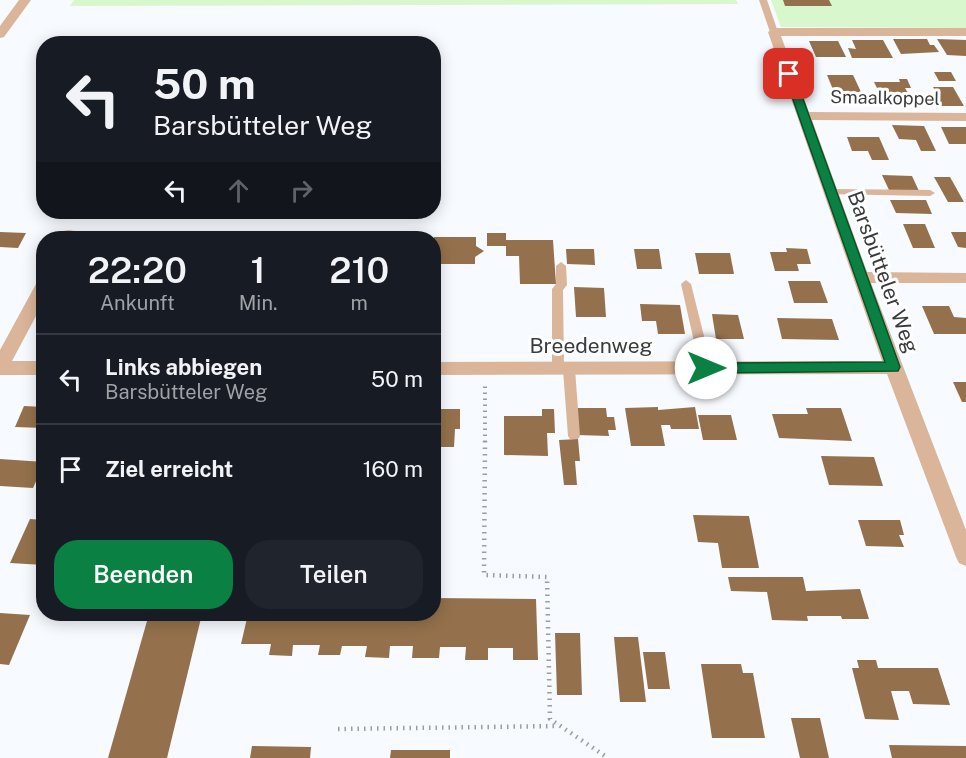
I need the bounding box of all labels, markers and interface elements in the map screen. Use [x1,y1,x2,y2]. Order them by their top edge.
pin [763,48,814,99]
icon: arrive [772,57,805,90]
text: 50 m [153,59,256,108]
icon: left [54,60,132,138]
street label: Smaalkoppel [830,86,940,109]
text: Barsbütteler Weg [153,109,372,141]
icon: left [159,174,192,207]
icon: ahead [222,174,255,207]
icon: right [285,174,318,207]
street label: Barsbütteler Weg [843,187,924,356]
text: 22:20 [88,249,187,291]
text: 1 [251,249,266,291]
text: 210 [329,249,389,291]
text: Ankunft [100,291,175,315]
text: Min. [239,291,277,315]
text: m [351,291,368,315]
street label: Breedenweg [529,333,653,358]
position arrow [674,336,738,400]
text: Links abbiegen [105,354,262,380]
icon: left [54,363,87,396]
text: 50 m [371,366,423,392]
text: Barsbütteler Weg [105,380,267,404]
icon: arrive [54,453,87,486]
text: Ziel erreicht [105,456,233,482]
text: 160 m [363,456,423,482]
button: Beenden [54,540,233,609]
button: Teilen [245,540,423,609]

